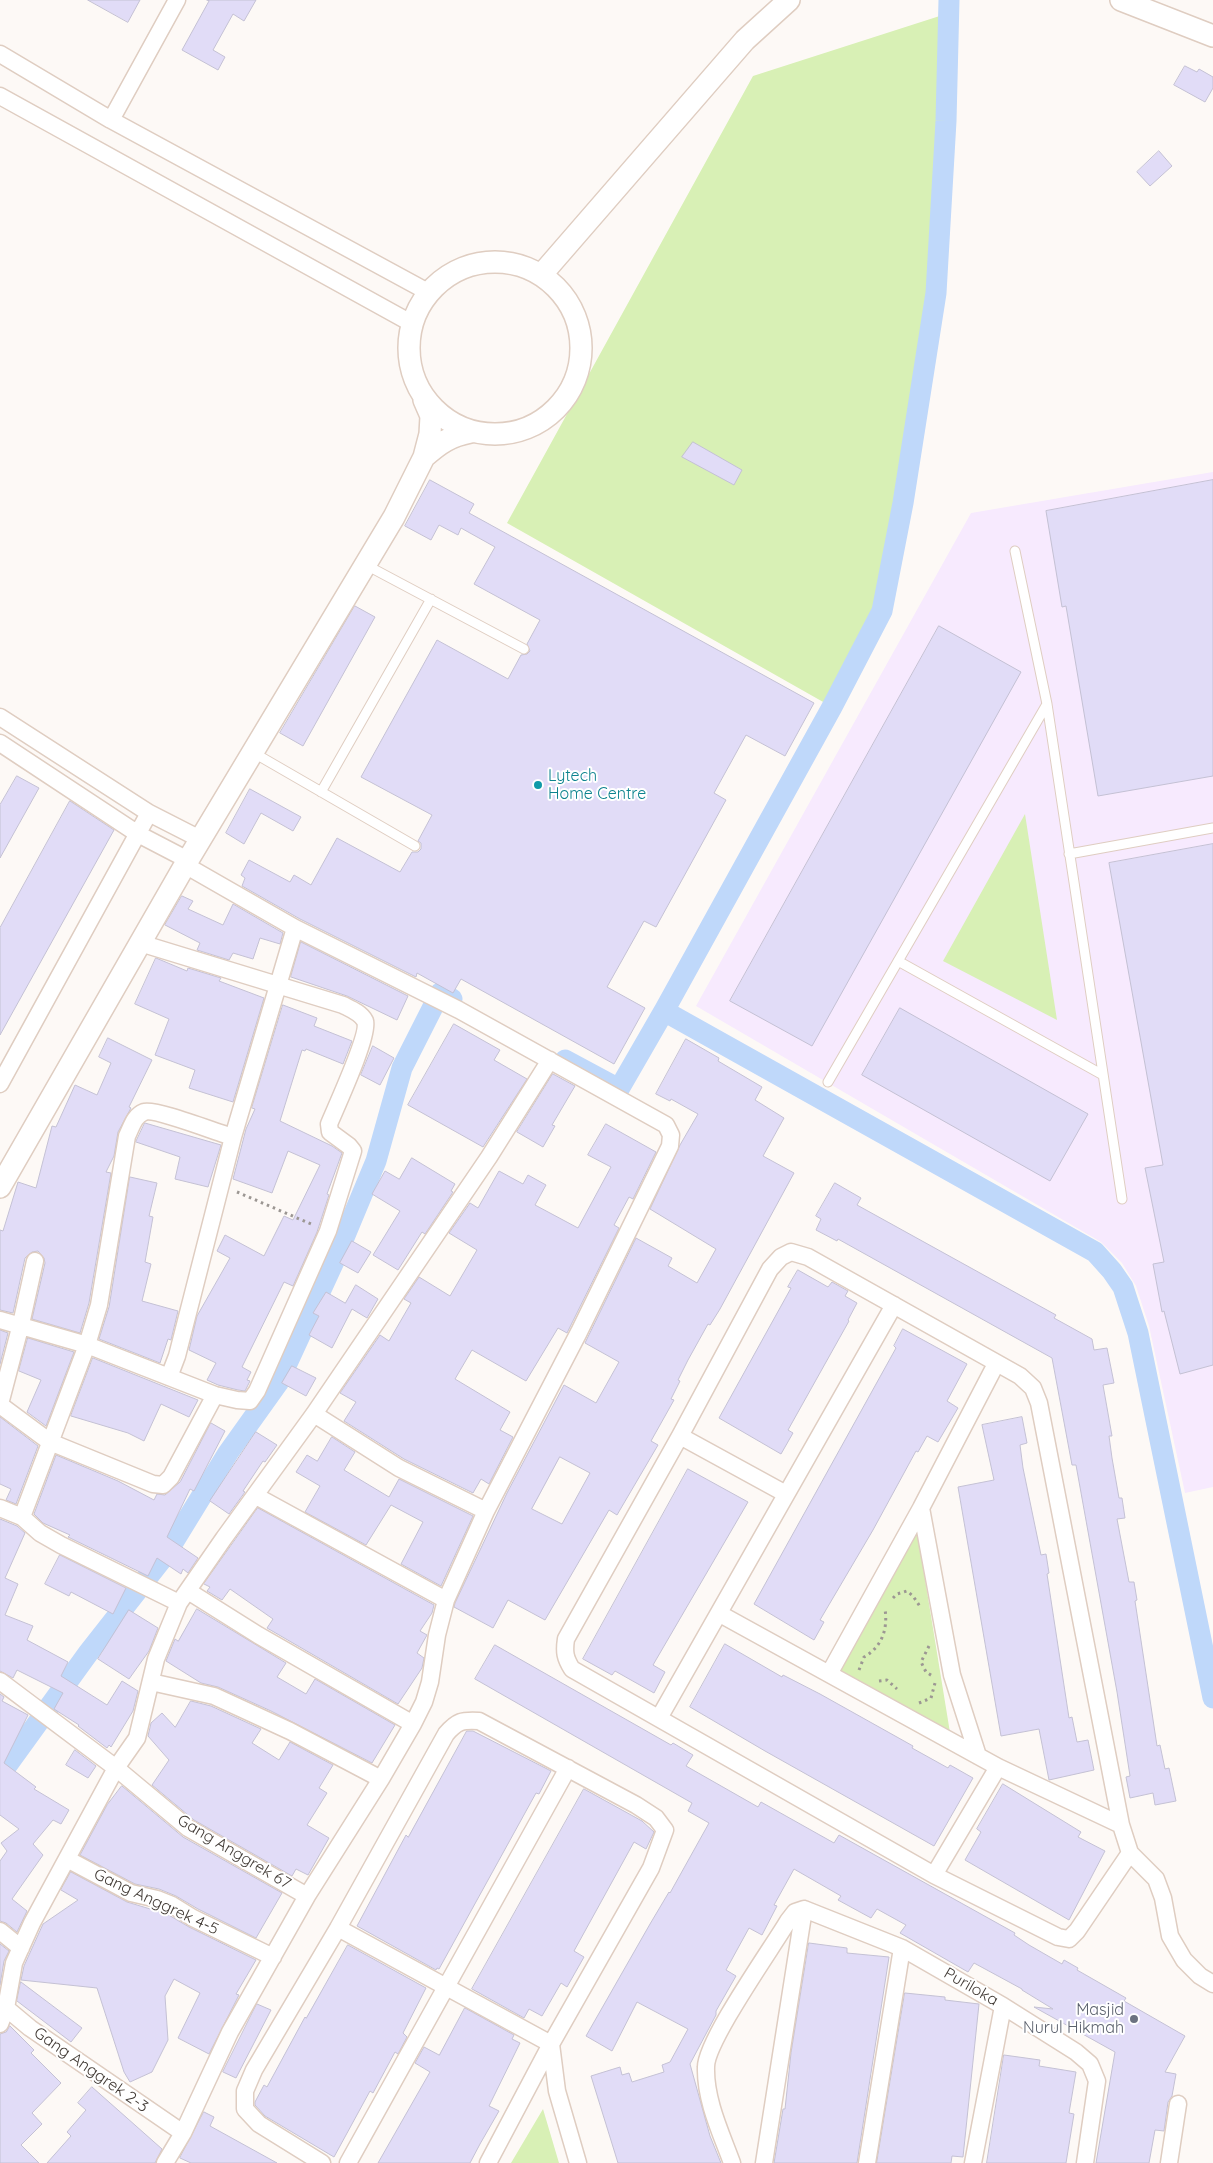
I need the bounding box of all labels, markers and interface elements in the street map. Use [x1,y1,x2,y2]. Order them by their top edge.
place label: Lytech Home Centre [548,766,646,804]
marker: Lytech Home Centre [532,779,544,791]
street label: Gang Anggrek 67 [174,1811,294,1893]
street label: Gang Anggrek 4-5 [91,1865,221,1939]
street label: Puriloka [940,1964,1002,2010]
place label: Masjid Nurul Hikmah [1023,2000,1124,2038]
marker: Masjid Nurul Hikmah [1128,2013,1140,2025]
street label: Gang Anggrek 2-3 [30,2023,152,2117]

